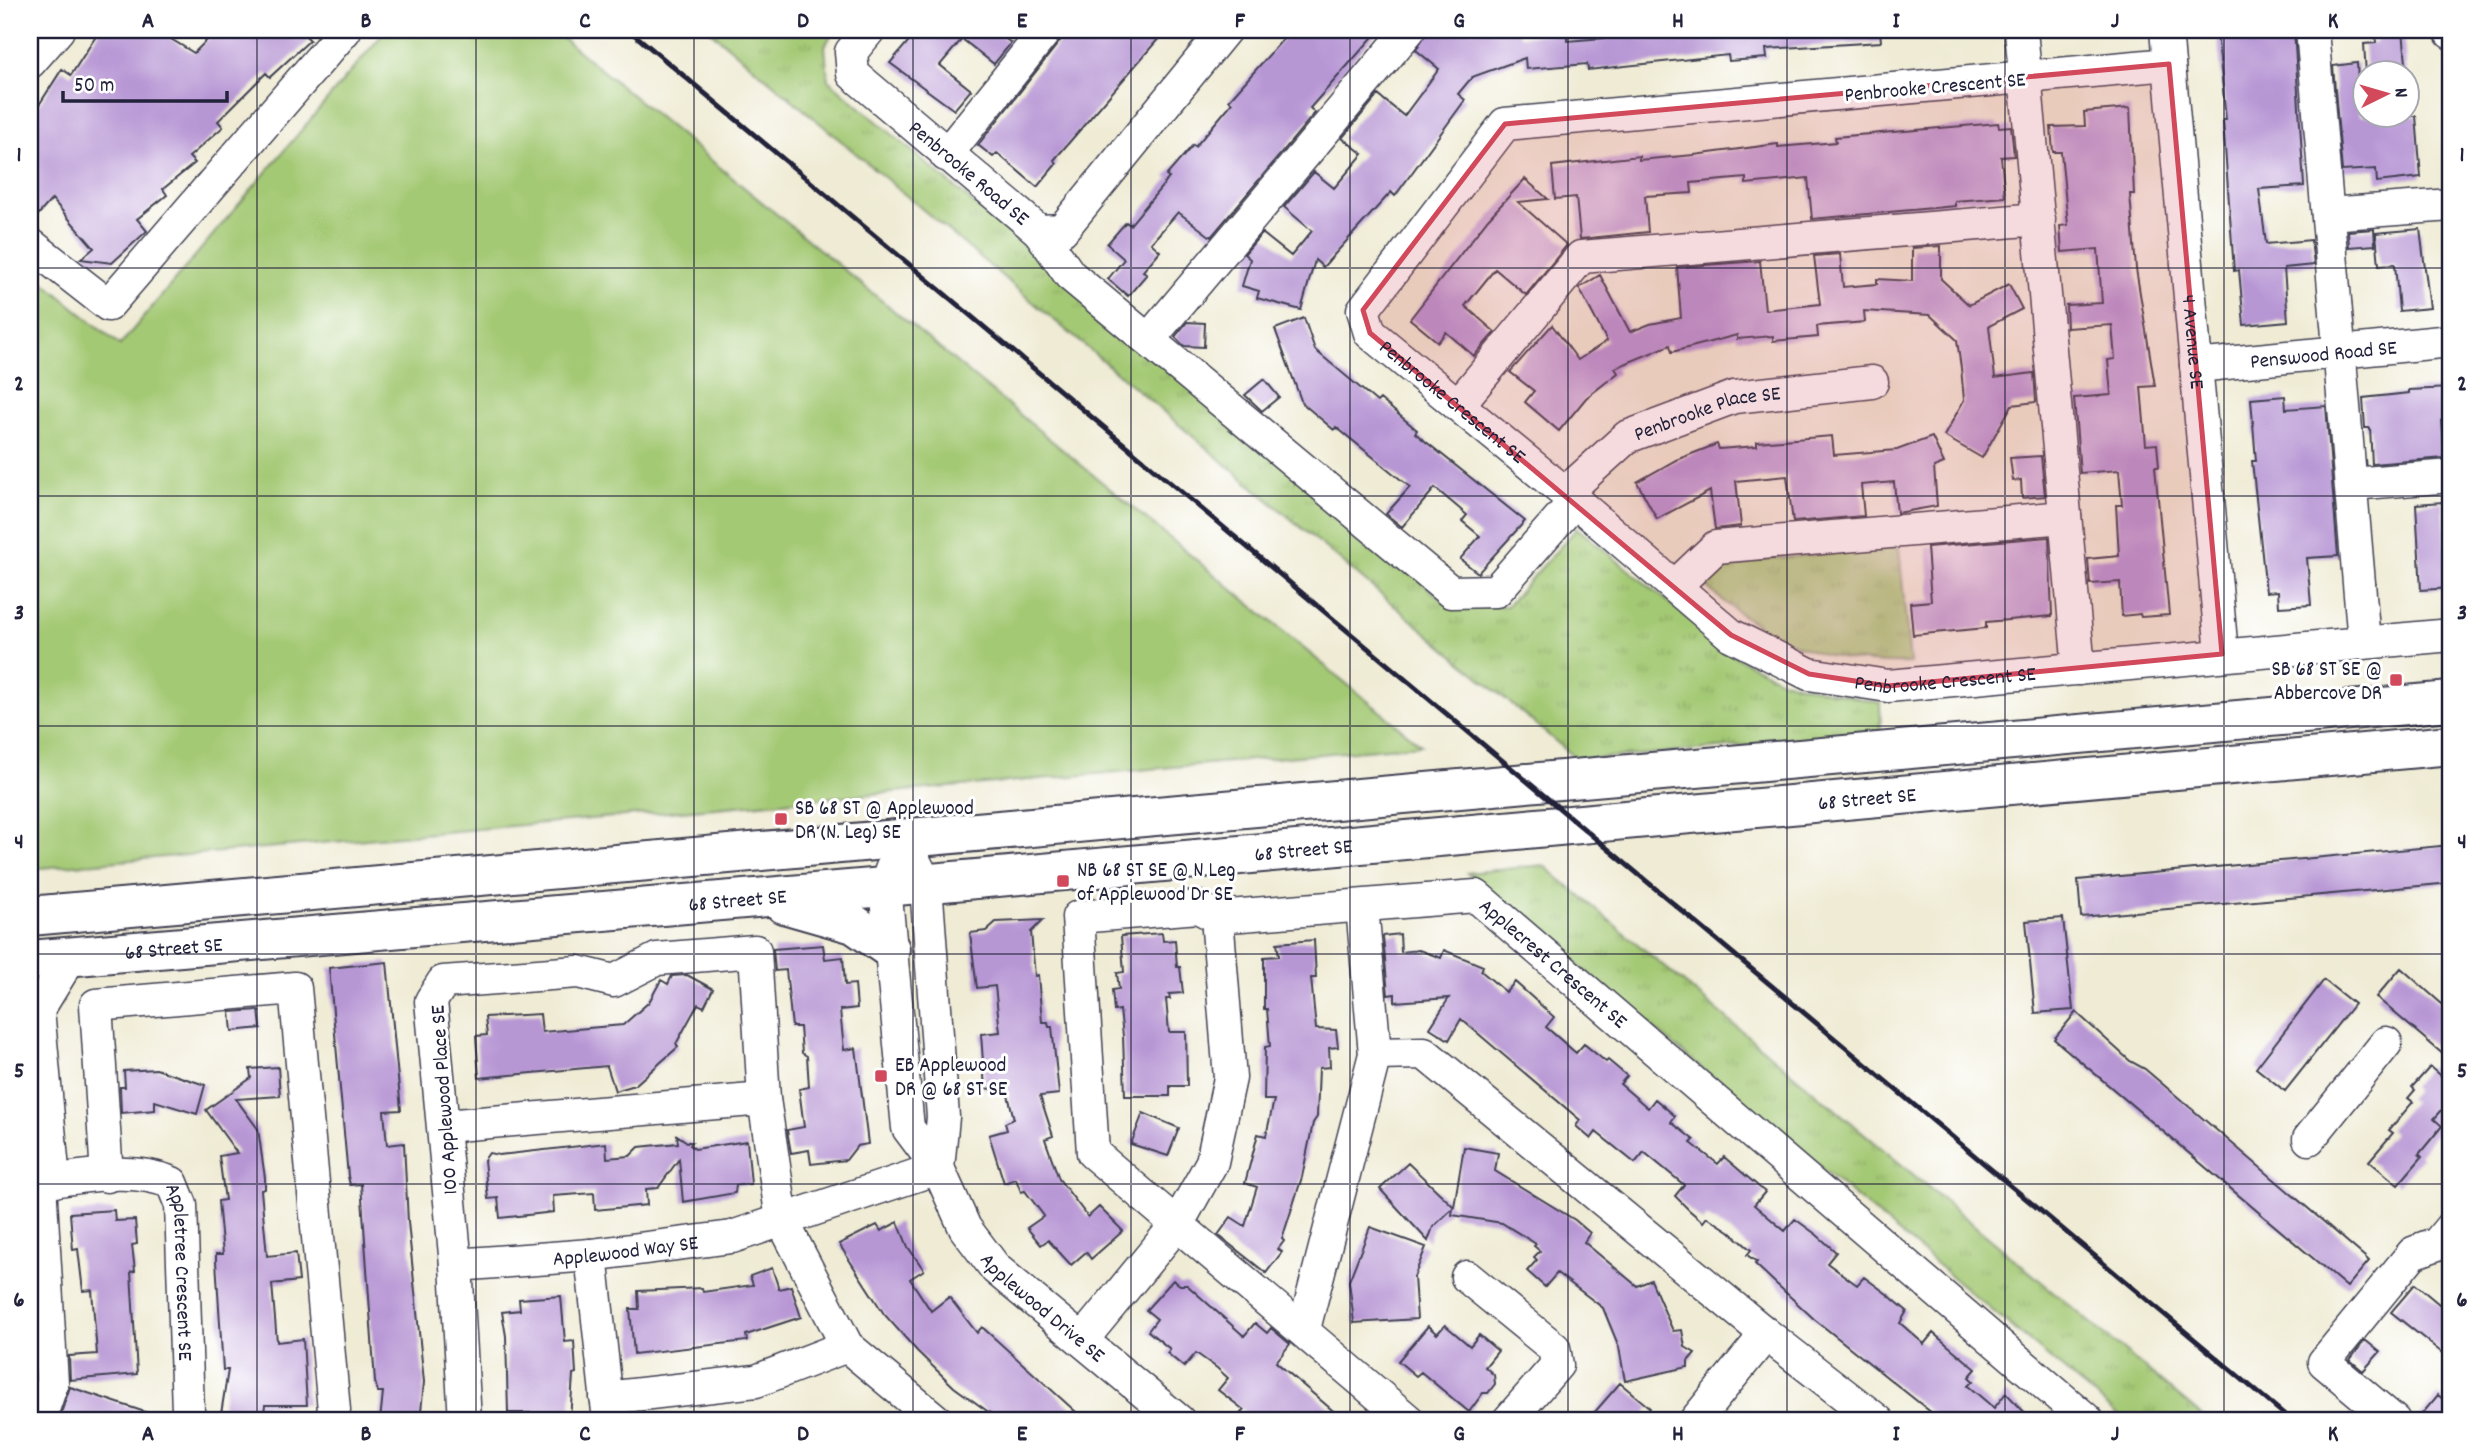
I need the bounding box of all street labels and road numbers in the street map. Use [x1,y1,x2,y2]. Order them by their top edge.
street label: Penbrooke Crescent SE [1843,66,2028,112]
street label: Penbrooke Road SE [901,115,1035,235]
street label: 4 Avenue SE [2172,294,2210,391]
street label: Penbrooke Crescent SE [1371,334,1531,473]
street label: Penswood Road SE [2249,334,2399,379]
street label: Penbrooke Place SE [1630,380,1783,451]
street label: Penbrooke Crescent SE [1852,661,2038,704]
street label: 68 Street SE [1817,782,1918,820]
street label: 68 Street SE [1253,833,1354,872]
street label: 68 Street SE [687,883,788,922]
street label: Applecrest Crescent SE [1471,893,1633,1038]
street label: 68 Street SE [124,932,224,970]
street label: 100 Applewood Place SE [424,1004,468,1196]
street label: Appletree Crescent SE [156,1179,198,1362]
street label: Applewood Way SE [552,1229,701,1276]
street label: Applewood Drive SE [971,1248,1111,1372]

